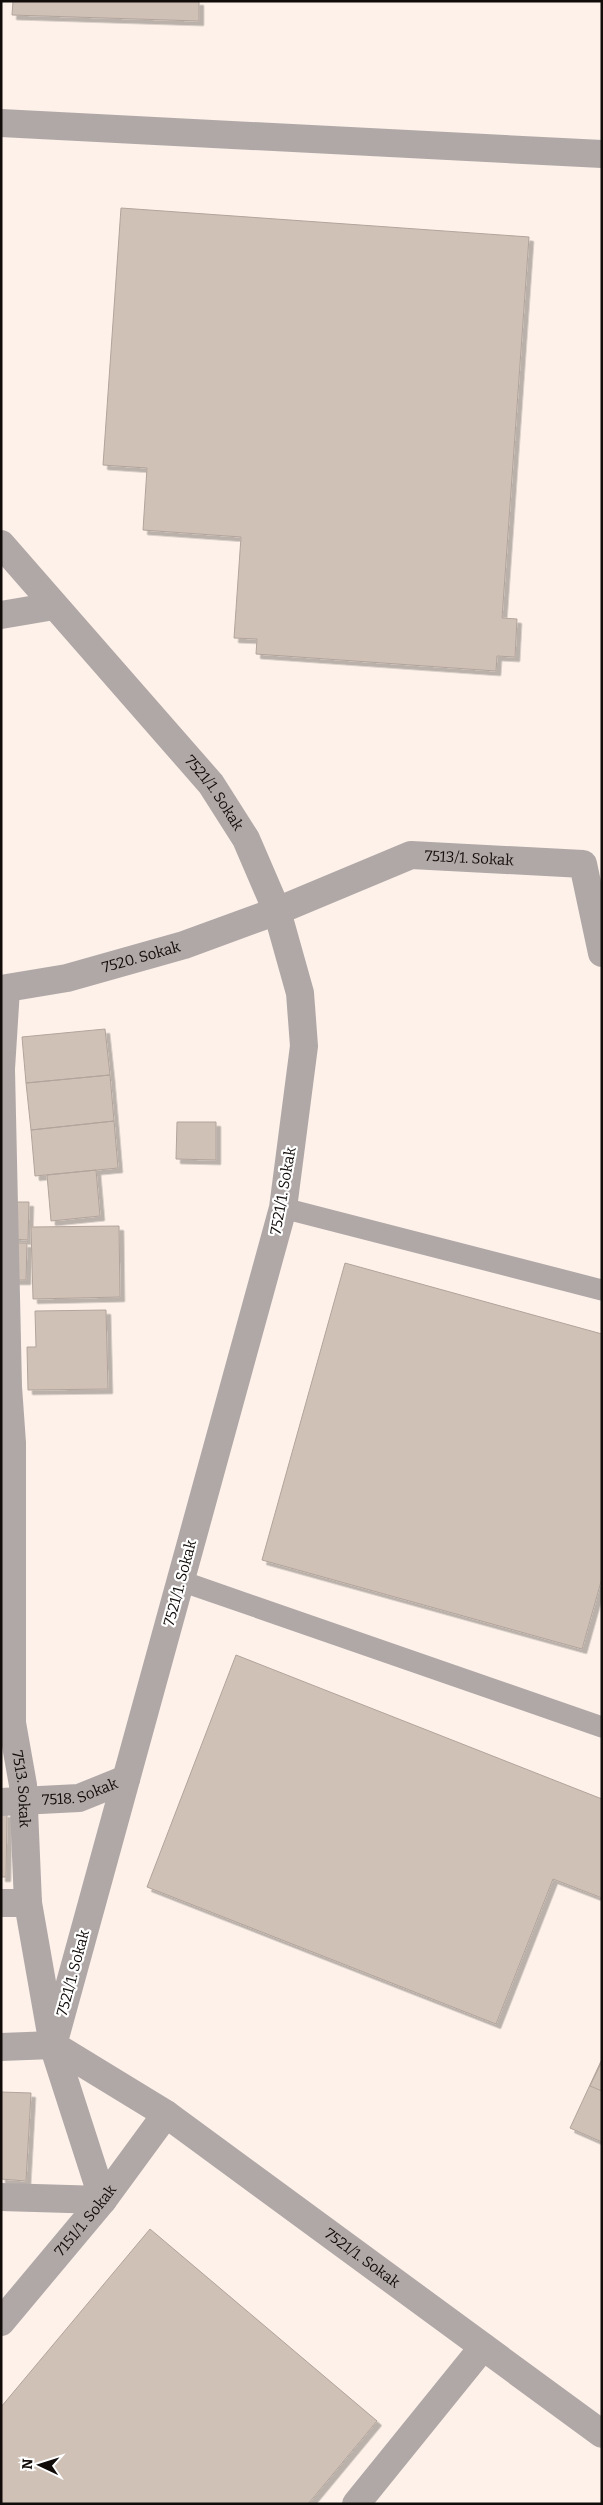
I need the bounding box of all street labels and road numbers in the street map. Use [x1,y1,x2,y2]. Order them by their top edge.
street label: 7521/1. Sokak [181,752,248,834]
street label: 7513/1. Sokak [424,847,515,869]
street label: 7520. Sokak [100,937,183,977]
street label: 7521/1. Sokak [266,1145,300,1236]
street label: 7521/1. Sokak [160,1537,200,1628]
street label: 7513. Sokak [8,1749,34,1828]
street label: 7518. Sokak [41,1774,121,1809]
street label: 7521/1. Sokak [53,1927,93,2018]
street label: 7151/1. Sokak [51,2181,120,2260]
street label: 7521/1. Sokak [321,2225,404,2292]

